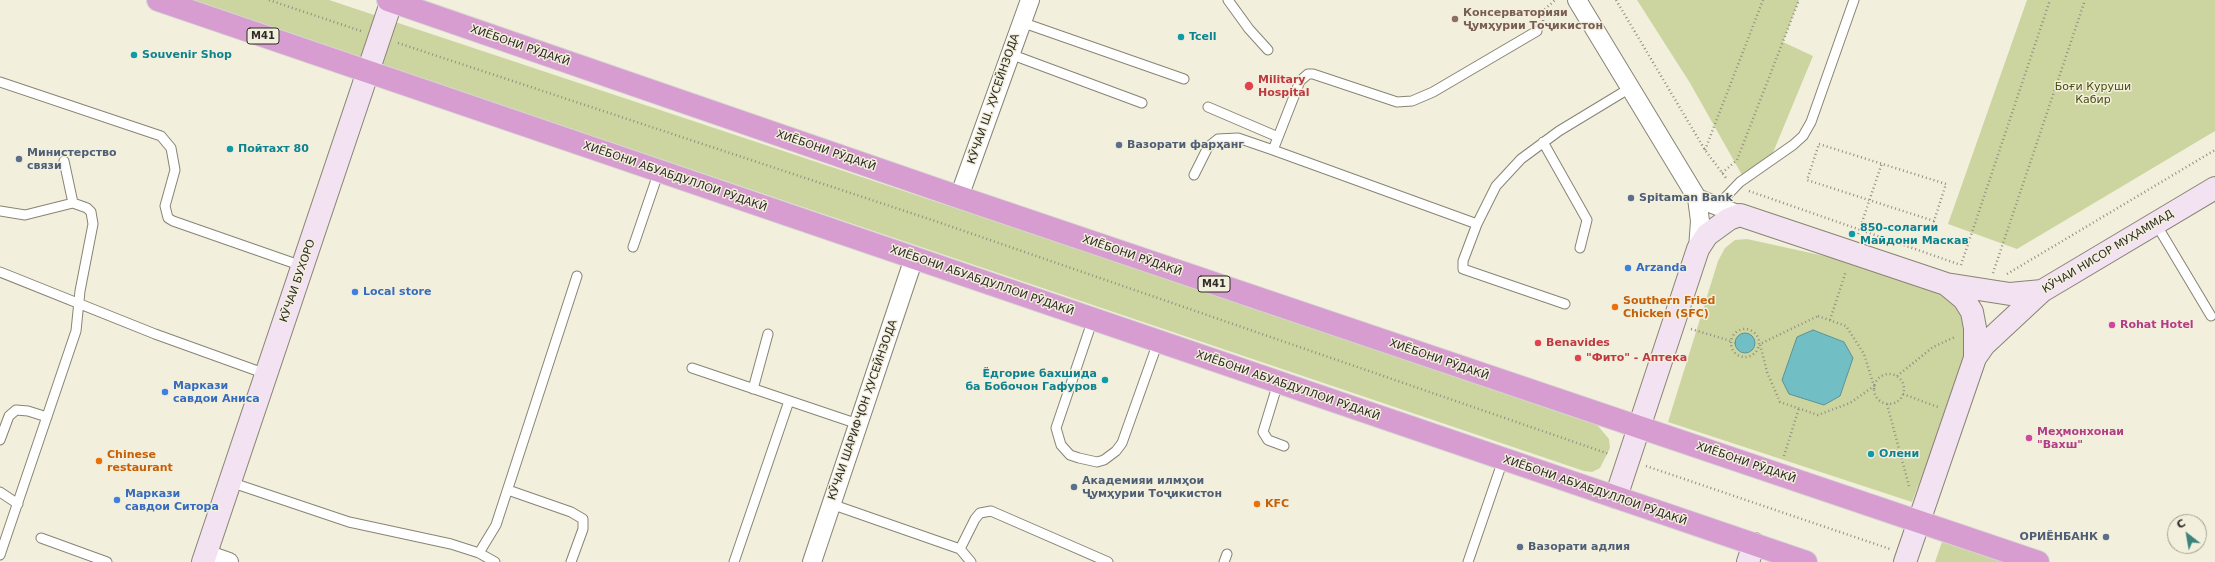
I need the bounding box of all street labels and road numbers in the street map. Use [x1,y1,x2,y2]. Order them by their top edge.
street label: ХИЁБОНИ РӮДАКӢ [468,23,572,69]
road number: M41 [247,28,279,44]
street label: КӮЧАИ Ш. ҲУСЕЙНЗОДА [965,32,1023,166]
street label: ХИЁБОНИ РӮДАКӢ [774,128,878,174]
street label: ХИЁБОНИ АБУАБДУЛЛОИ РӮДАКӢ [581,139,769,215]
street label: КӮЧАИ НИСОР МУҲАММАД [2040,208,2176,296]
street label: ХИЁБОНИ РӮДАКӢ [1080,233,1184,279]
street label: КӮЧАИ БУХОРО [278,238,318,324]
street label: ХИЁБОНИ АБУАБДУЛЛОИ РӮДАКӢ [888,243,1076,319]
road number: M41 [1198,276,1230,292]
street label: КӮЧАИ ШАРИФҶОН ҲУСЕЙНЗОДА [826,318,900,502]
street label: ХИЁБОНИ РӮДАКӢ [1387,337,1491,383]
street label: ХИЁБОНИ АБУАБДУЛЛОИ РӮДАКӢ [1194,348,1382,424]
street label: ХИЁБОНИ РӮДАКӢ [1694,440,1798,486]
street label: ХИЁБОНИ АБУАБДУЛЛОИ РӮДАКӢ [1501,453,1689,529]

